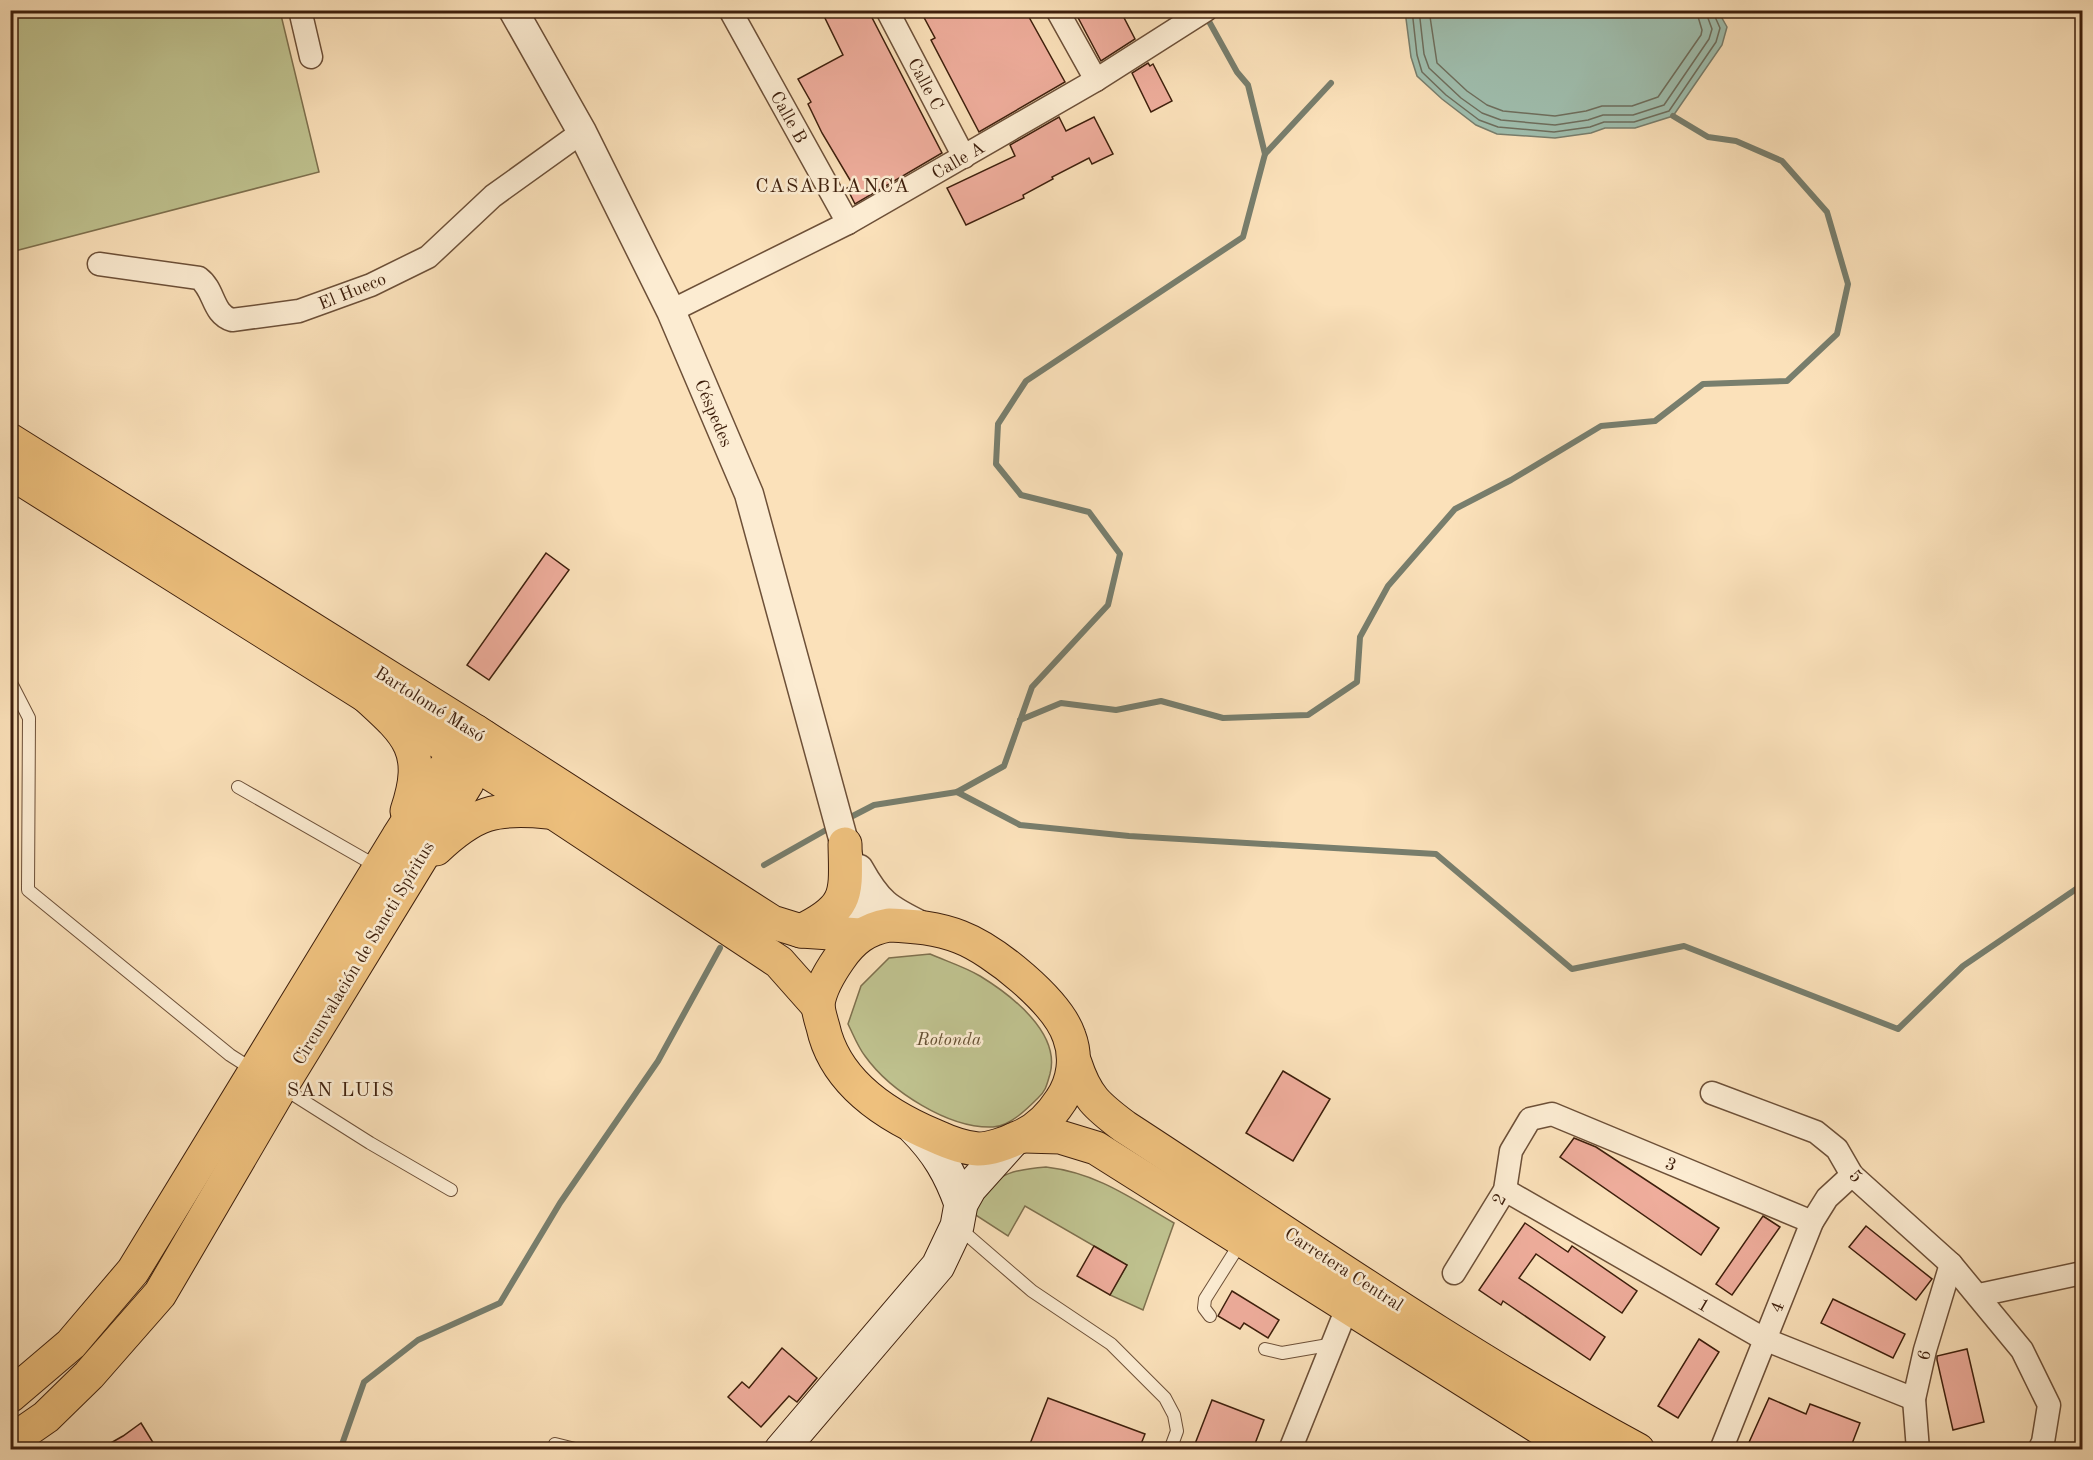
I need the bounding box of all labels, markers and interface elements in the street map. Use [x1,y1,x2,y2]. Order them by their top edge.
street label: Calle C [904,55,946,113]
street label: Calle B [767,88,810,147]
street label: Calle A [929,139,988,183]
district label: CASABLANCA [755,177,911,197]
street label: El Hueco [316,270,389,314]
street label: Céspedes [691,377,735,450]
street label: Bartolomé Masó [371,664,488,746]
street label: Circunvalación de Sancti Spíritus [290,838,438,1068]
park label: Rotonda [916,1031,982,1049]
district label: SAN LUIS [287,1081,395,1101]
street label: 3 [1662,1155,1679,1175]
street label: 5 [1845,1167,1865,1187]
street label: 2 [1489,1191,1510,1208]
street label: Carretera Central [1281,1225,1406,1315]
street label: 1 [1694,1295,1713,1316]
street label: 4 [1768,1299,1788,1316]
street label: 6 [1915,1348,1935,1362]

